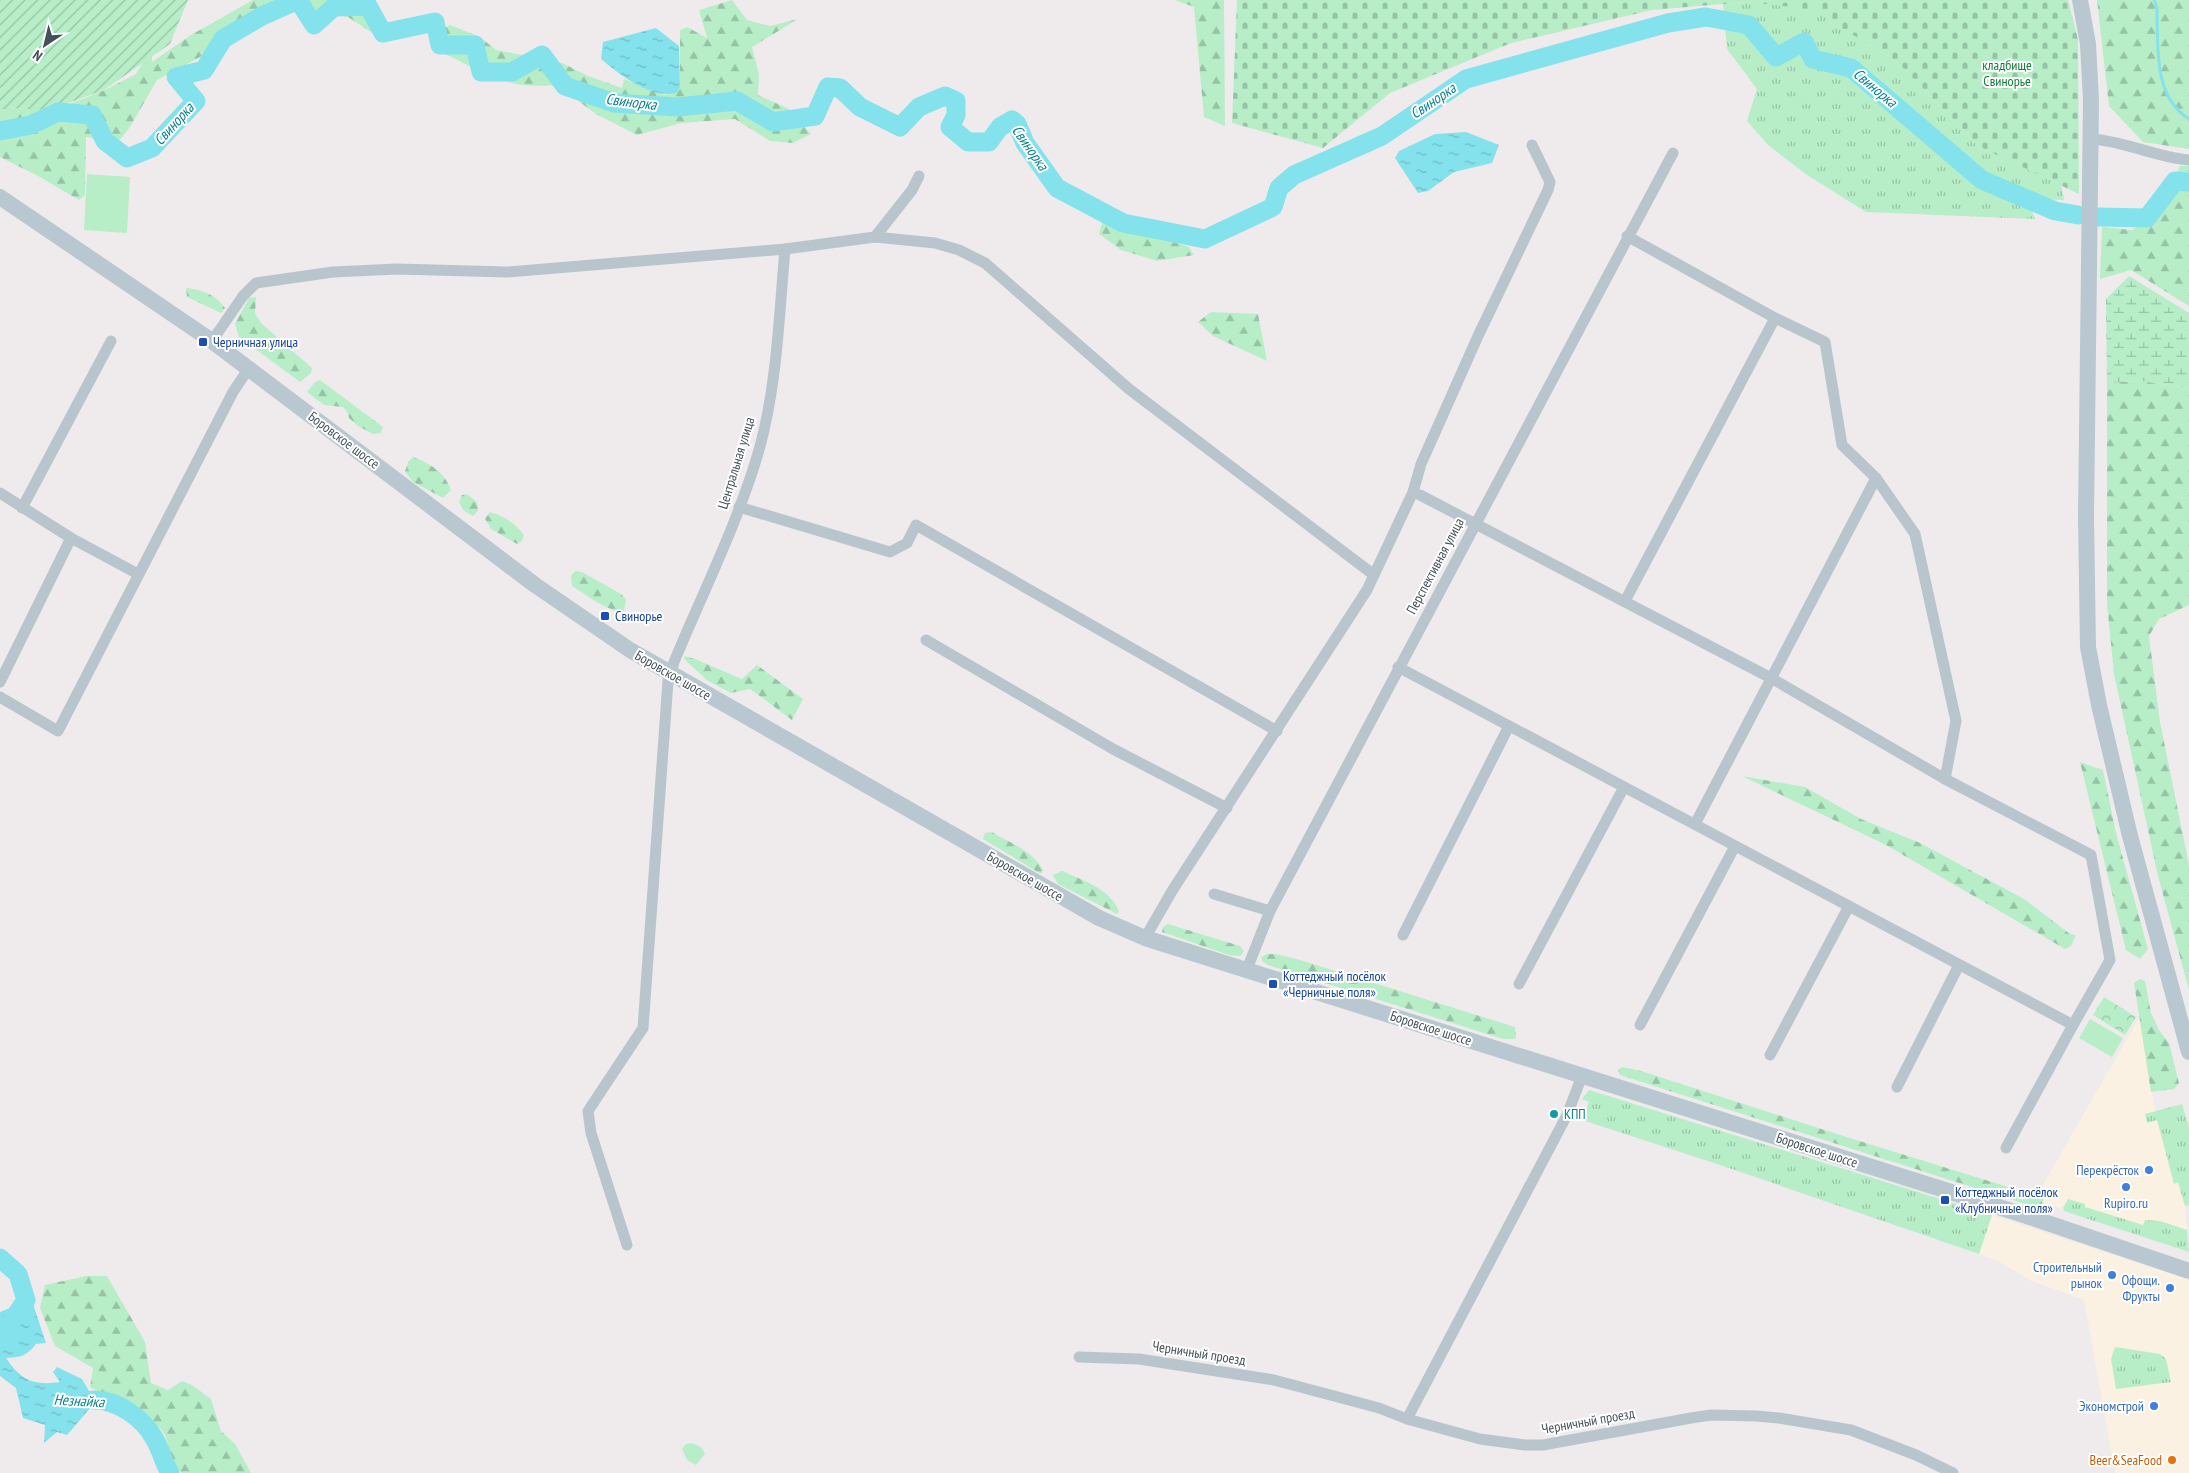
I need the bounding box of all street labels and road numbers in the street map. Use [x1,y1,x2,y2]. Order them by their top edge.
street label: Боровское шоссе [305,407,383,473]
street label: Центральная улица [713,415,759,511]
street label: Перспективная улица [1402,515,1468,617]
street label: Боровское шоссе [632,646,714,704]
street label: Боровское шоссе [984,847,1066,905]
street label: Боровское шоссе [1388,1006,1474,1050]
street label: Боровское шоссе [1774,1128,1860,1172]
street label: Черничный проезд [1151,1337,1247,1369]
street label: Черничный проезд [1540,1404,1636,1438]

